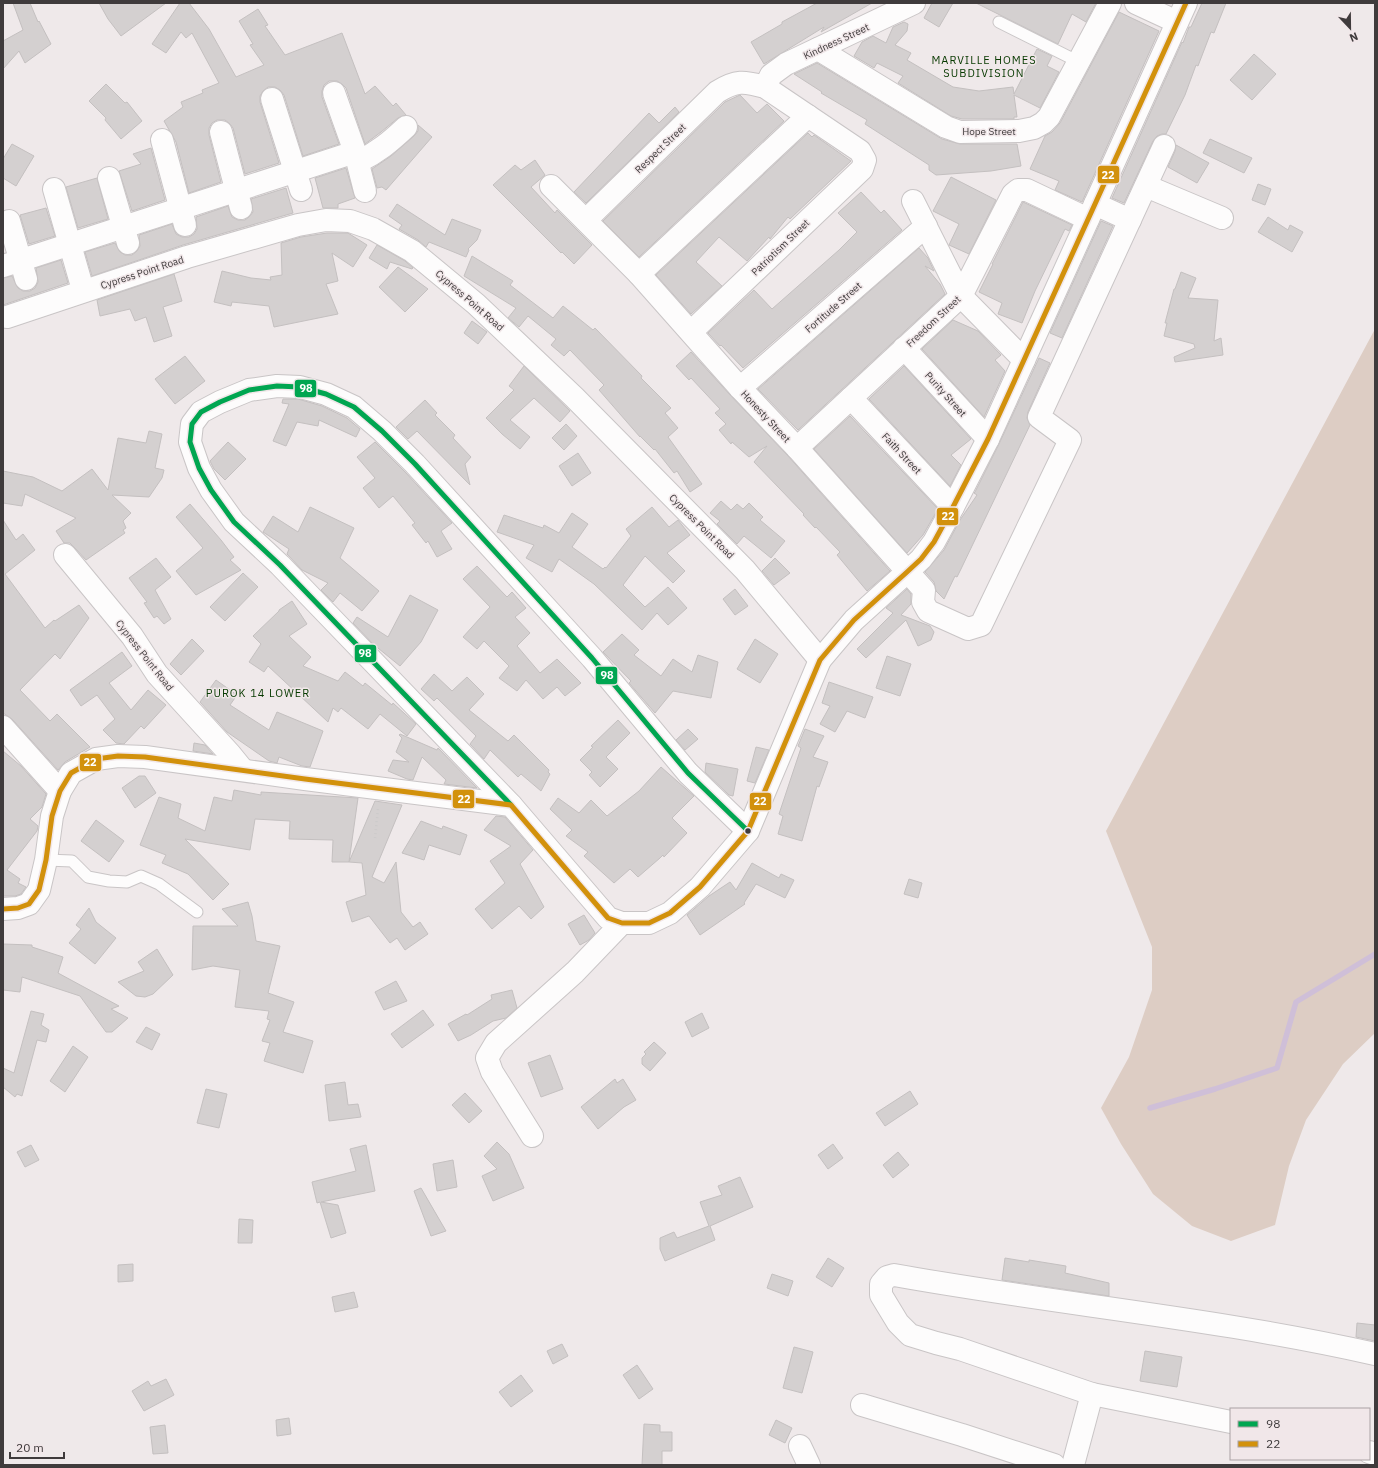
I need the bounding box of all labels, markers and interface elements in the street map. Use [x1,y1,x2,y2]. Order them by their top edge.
north arrow [1330,8,1370,48]
street label: Kindness Street [801,20,872,62]
text: N [1347,29,1360,45]
district label: MARVILLE HOMES SUBDIVISION [931,53,1037,80]
street label: Respect Street [632,120,689,176]
street label: Hope Street [962,125,1016,138]
line badge: 22 [1097,165,1120,184]
text: 22 [1101,168,1115,182]
street label: Patriotism Street [749,216,813,278]
street label: Cypress Point Road [99,253,185,292]
street label: Cypress Point Road [433,267,507,334]
street label: Fortitude Street [802,279,865,336]
street label: Freedom Street [903,292,964,350]
street label: Purity Street [922,369,970,420]
line badge: 98 [294,379,317,398]
text: 98 [299,381,313,395]
street label: Honesty Street [738,387,794,446]
street label: Faith Street [879,430,924,477]
street label: Cypress Point Road [666,491,737,562]
line badge: 22 [936,507,959,526]
text: 22 [941,509,955,523]
street label: Cypress Point Road [113,617,176,693]
line badge: 98 [354,644,377,663]
text: 98 [358,646,372,660]
line badge: 98 [595,666,618,685]
text: 98 [600,668,614,682]
district label: PUROK 14 LOWER [206,686,310,700]
line badge: 22 [79,753,102,772]
text: 22 [83,755,97,769]
line badge: 22 [452,789,475,809]
text: 22 [457,792,471,806]
line badge: 22 [749,792,772,811]
text: 22 [753,794,767,808]
unlabelled marker [743,826,753,836]
legend [1230,1408,1370,1460]
text: 98 [1266,1416,1280,1431]
scale bar [10,1434,64,1460]
text: 22 [1266,1436,1280,1451]
text: 20 m [16,1440,44,1455]

